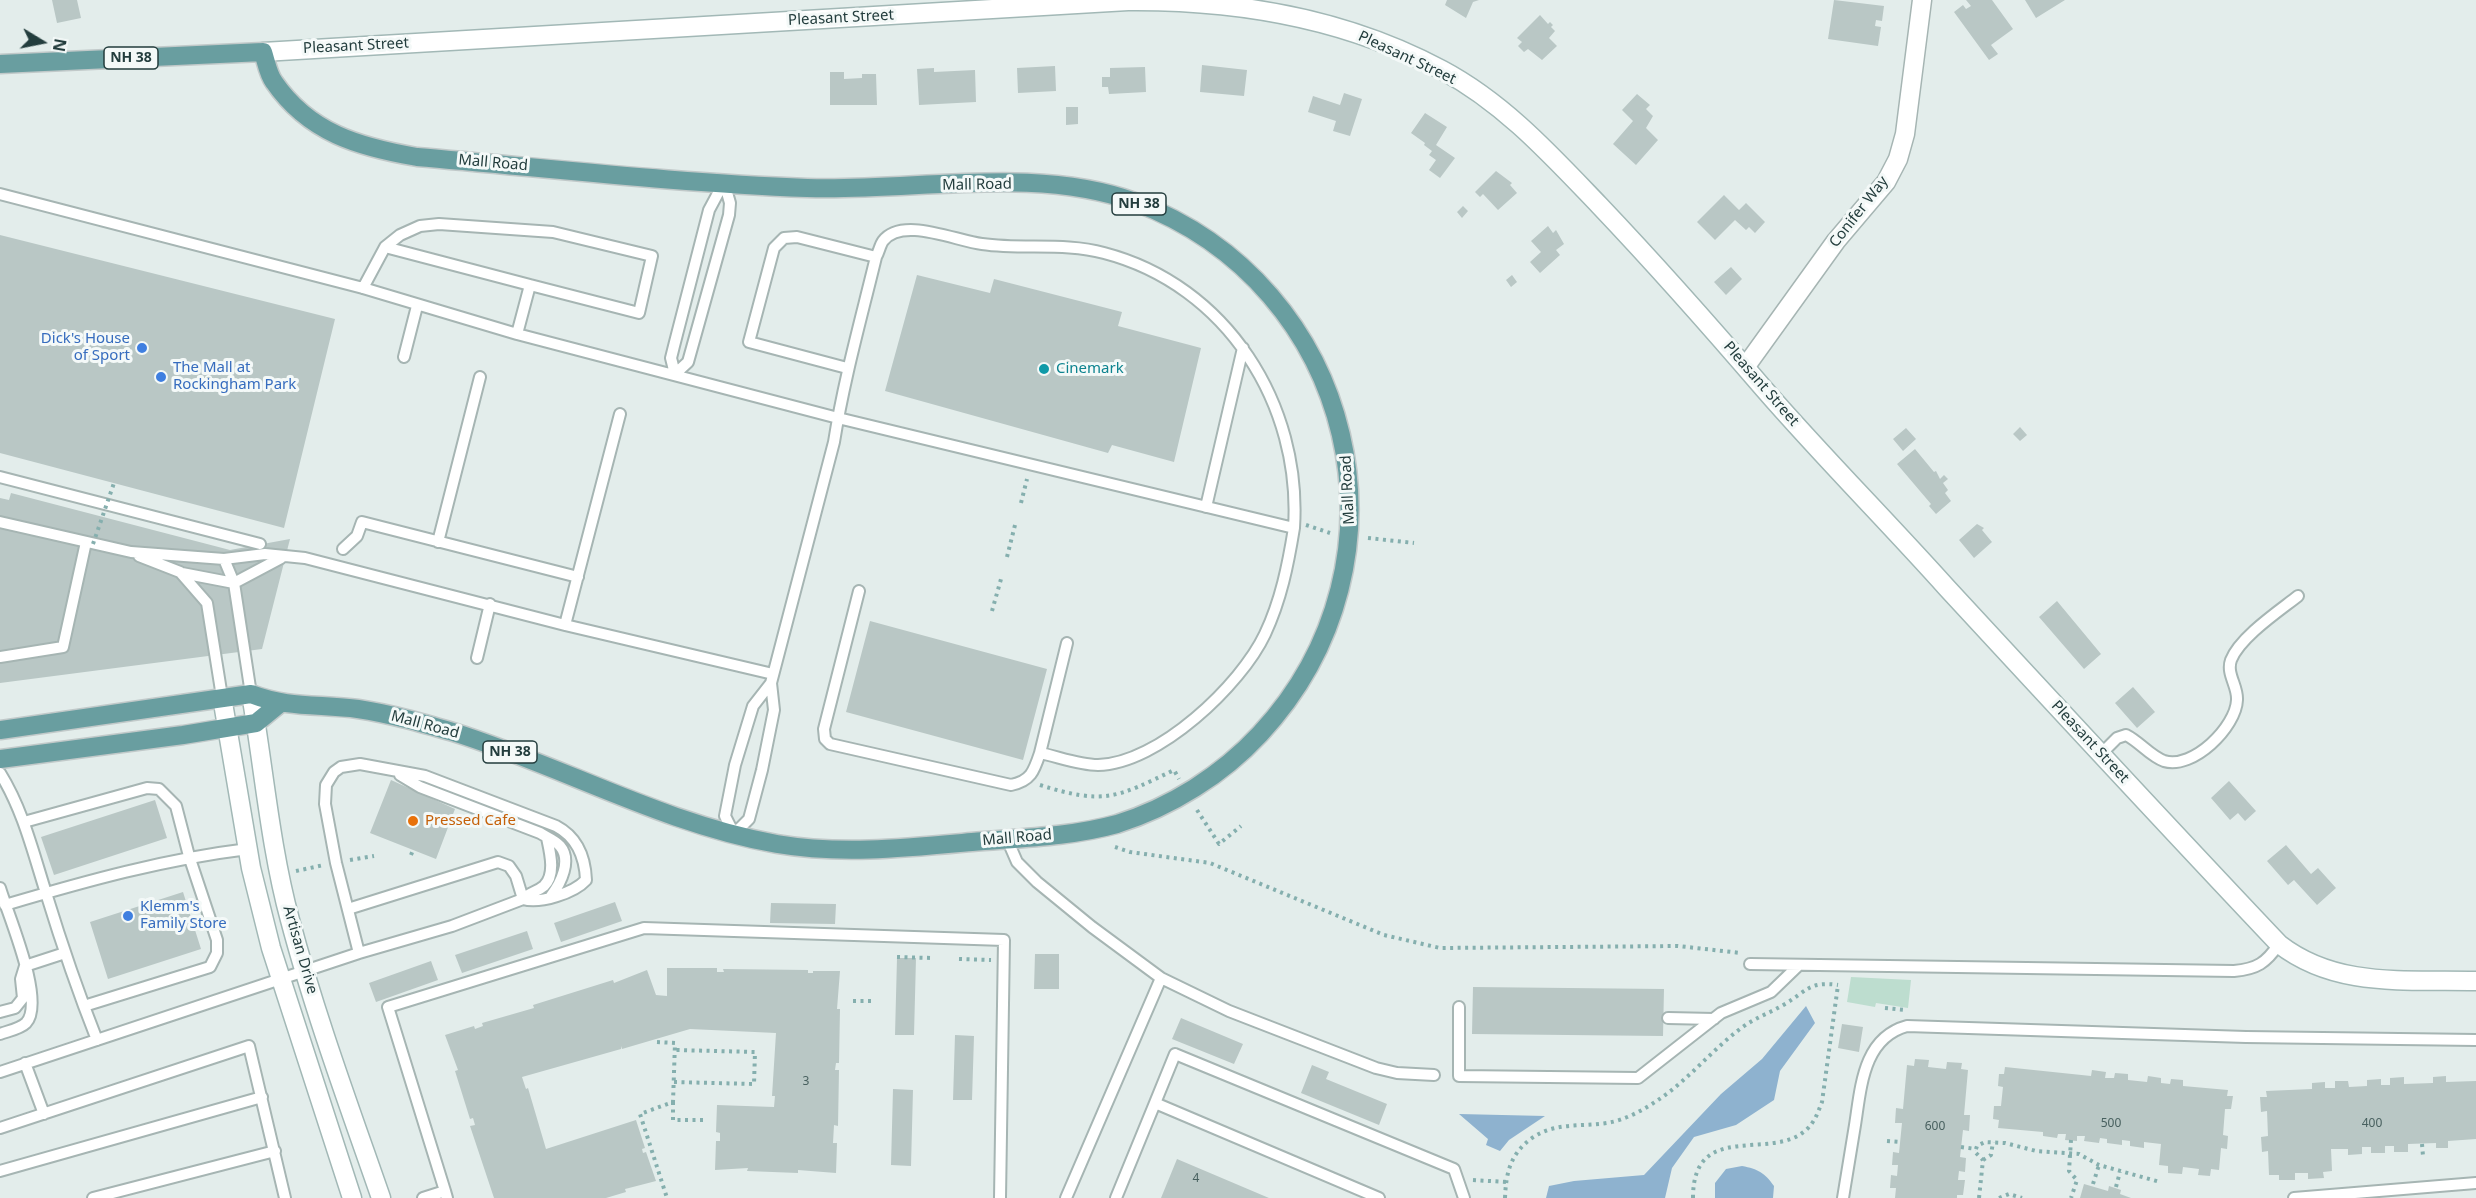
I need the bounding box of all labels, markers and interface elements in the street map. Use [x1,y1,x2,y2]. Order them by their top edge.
street label: Pleasant Street [788,6,894,30]
north arrow [12,12,72,72]
street label: Pleasant Street [1355,27,1459,89]
street label: Pleasant Street [303,34,409,58]
text: N [48,37,72,53]
road number: NH 38 [104,47,158,69]
street label: Mall Road [457,151,529,175]
street label: Conifer Way [1826,173,1892,251]
street label: Mall Road [942,175,1012,195]
road number: NH 38 [1112,193,1166,215]
place label: Dick's House of Sport [41,330,130,365]
street label: Pleasant Street [1719,338,1803,430]
marker: Dick's House of Sport [135,341,149,355]
place label: The Mall at Rockingham Park [173,359,296,394]
place label: Cinemark [1056,360,1124,378]
marker: Cinemark [1037,362,1051,376]
marker: The Mall at Rockingham Park [154,370,168,384]
street label: Mall Road [1337,455,1359,525]
street label: Pleasant Street [2047,697,2133,787]
street label: Mall Road [389,707,461,743]
road number: NH 38 [483,741,537,763]
place label: Pressed Cafe [425,812,516,830]
marker: Pressed Cafe [406,814,420,828]
street label: Mall Road [981,826,1053,850]
place label: Klemm's Family Store [140,898,227,933]
street label: Artisan Drive [279,904,321,996]
marker: Klemm's Family Store [121,909,135,923]
house number: 3 [803,1075,809,1089]
house number: 500 [2101,1117,2121,1131]
house number: 400 [2362,1117,2382,1131]
house number: 600 [1925,1120,1945,1134]
house number: 4 [1193,1172,1199,1186]

